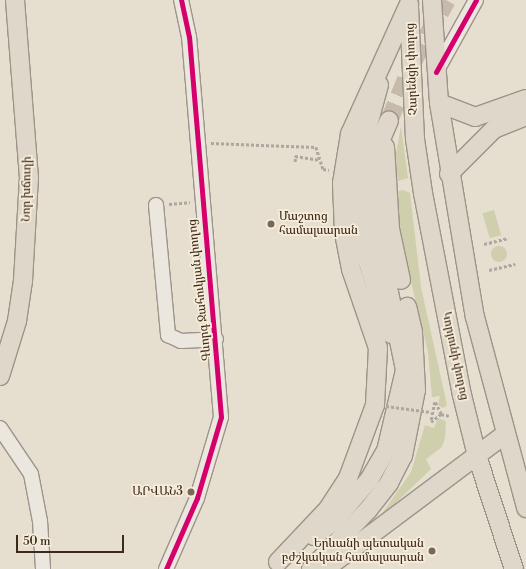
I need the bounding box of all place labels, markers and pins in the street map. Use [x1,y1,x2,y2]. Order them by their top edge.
place label: Մաշտոց համալսարան [279,210,358,238]
marker: Մաշտոց համալսարան [266,219,276,229]
place label: ԱՐՎԱՆ3 [132,485,183,499]
marker: ԱՐՎԱՆ3 [186,487,196,497]
place label: Երևանի պետական բժշկական համալսարան [282,537,424,565]
marker: Երևանի պետական բժշկական համալսարան [427,546,437,556]

